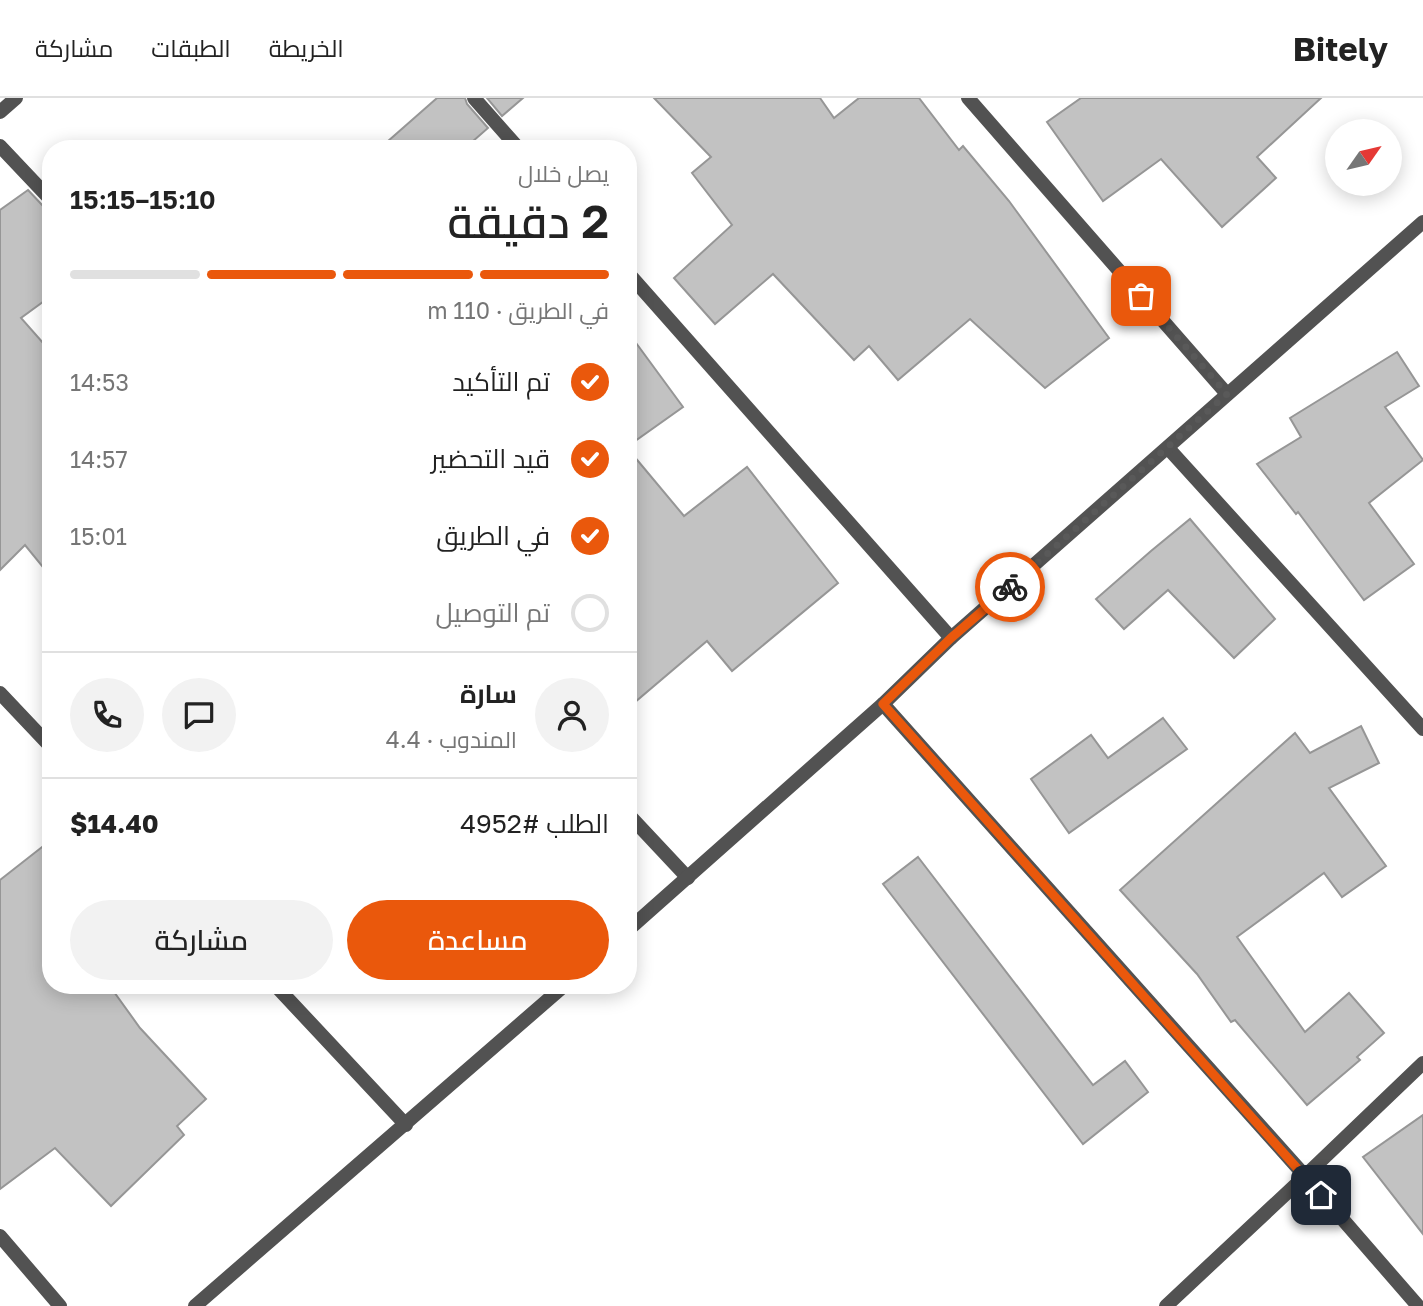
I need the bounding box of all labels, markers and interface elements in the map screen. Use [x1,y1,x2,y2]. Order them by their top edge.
text: Bitely [1293,29,1388,68]
text: مشاركة [35,33,113,62]
text: الطبقات [151,33,231,62]
text: الخريطة [269,33,344,62]
north arrow [1325,119,1402,196]
map controls [1325,119,1402,196]
text: يصل خلال [518,159,609,187]
text: 15:10–15:15 [70,184,216,215]
text: 2 دقيقة [447,193,609,248]
pin [1111,266,1171,326]
icon: bag [1122,277,1160,315]
text: في الطريق · 110 m [427,296,609,324]
icon: check [571,363,609,401]
text: تم التأكيد [452,366,550,397]
text: 14:53 [70,368,129,396]
icon: check [571,440,609,478]
text: قيد التحضير [431,443,550,474]
text: 14:57 [70,445,128,473]
icon: check [571,517,609,555]
text: في الطريق [436,520,550,551]
text: 15:01 [70,522,127,550]
courier [975,552,1045,622]
icon: bike [991,568,1029,606]
text: تم التوصيل [435,597,550,628]
button: phone [70,678,144,752]
button: chat [162,678,236,752]
text: سارة [460,678,517,709]
button: person [535,678,609,752]
text: المندوب · 4.4 [386,725,517,753]
text: $14.40 [70,808,159,839]
text: الطلب #4952 [460,808,609,839]
button: مشاركة [70,900,333,980]
button: مساعدة [347,900,609,980]
pin [1291,1165,1351,1225]
icon: home [1302,1176,1340,1214]

